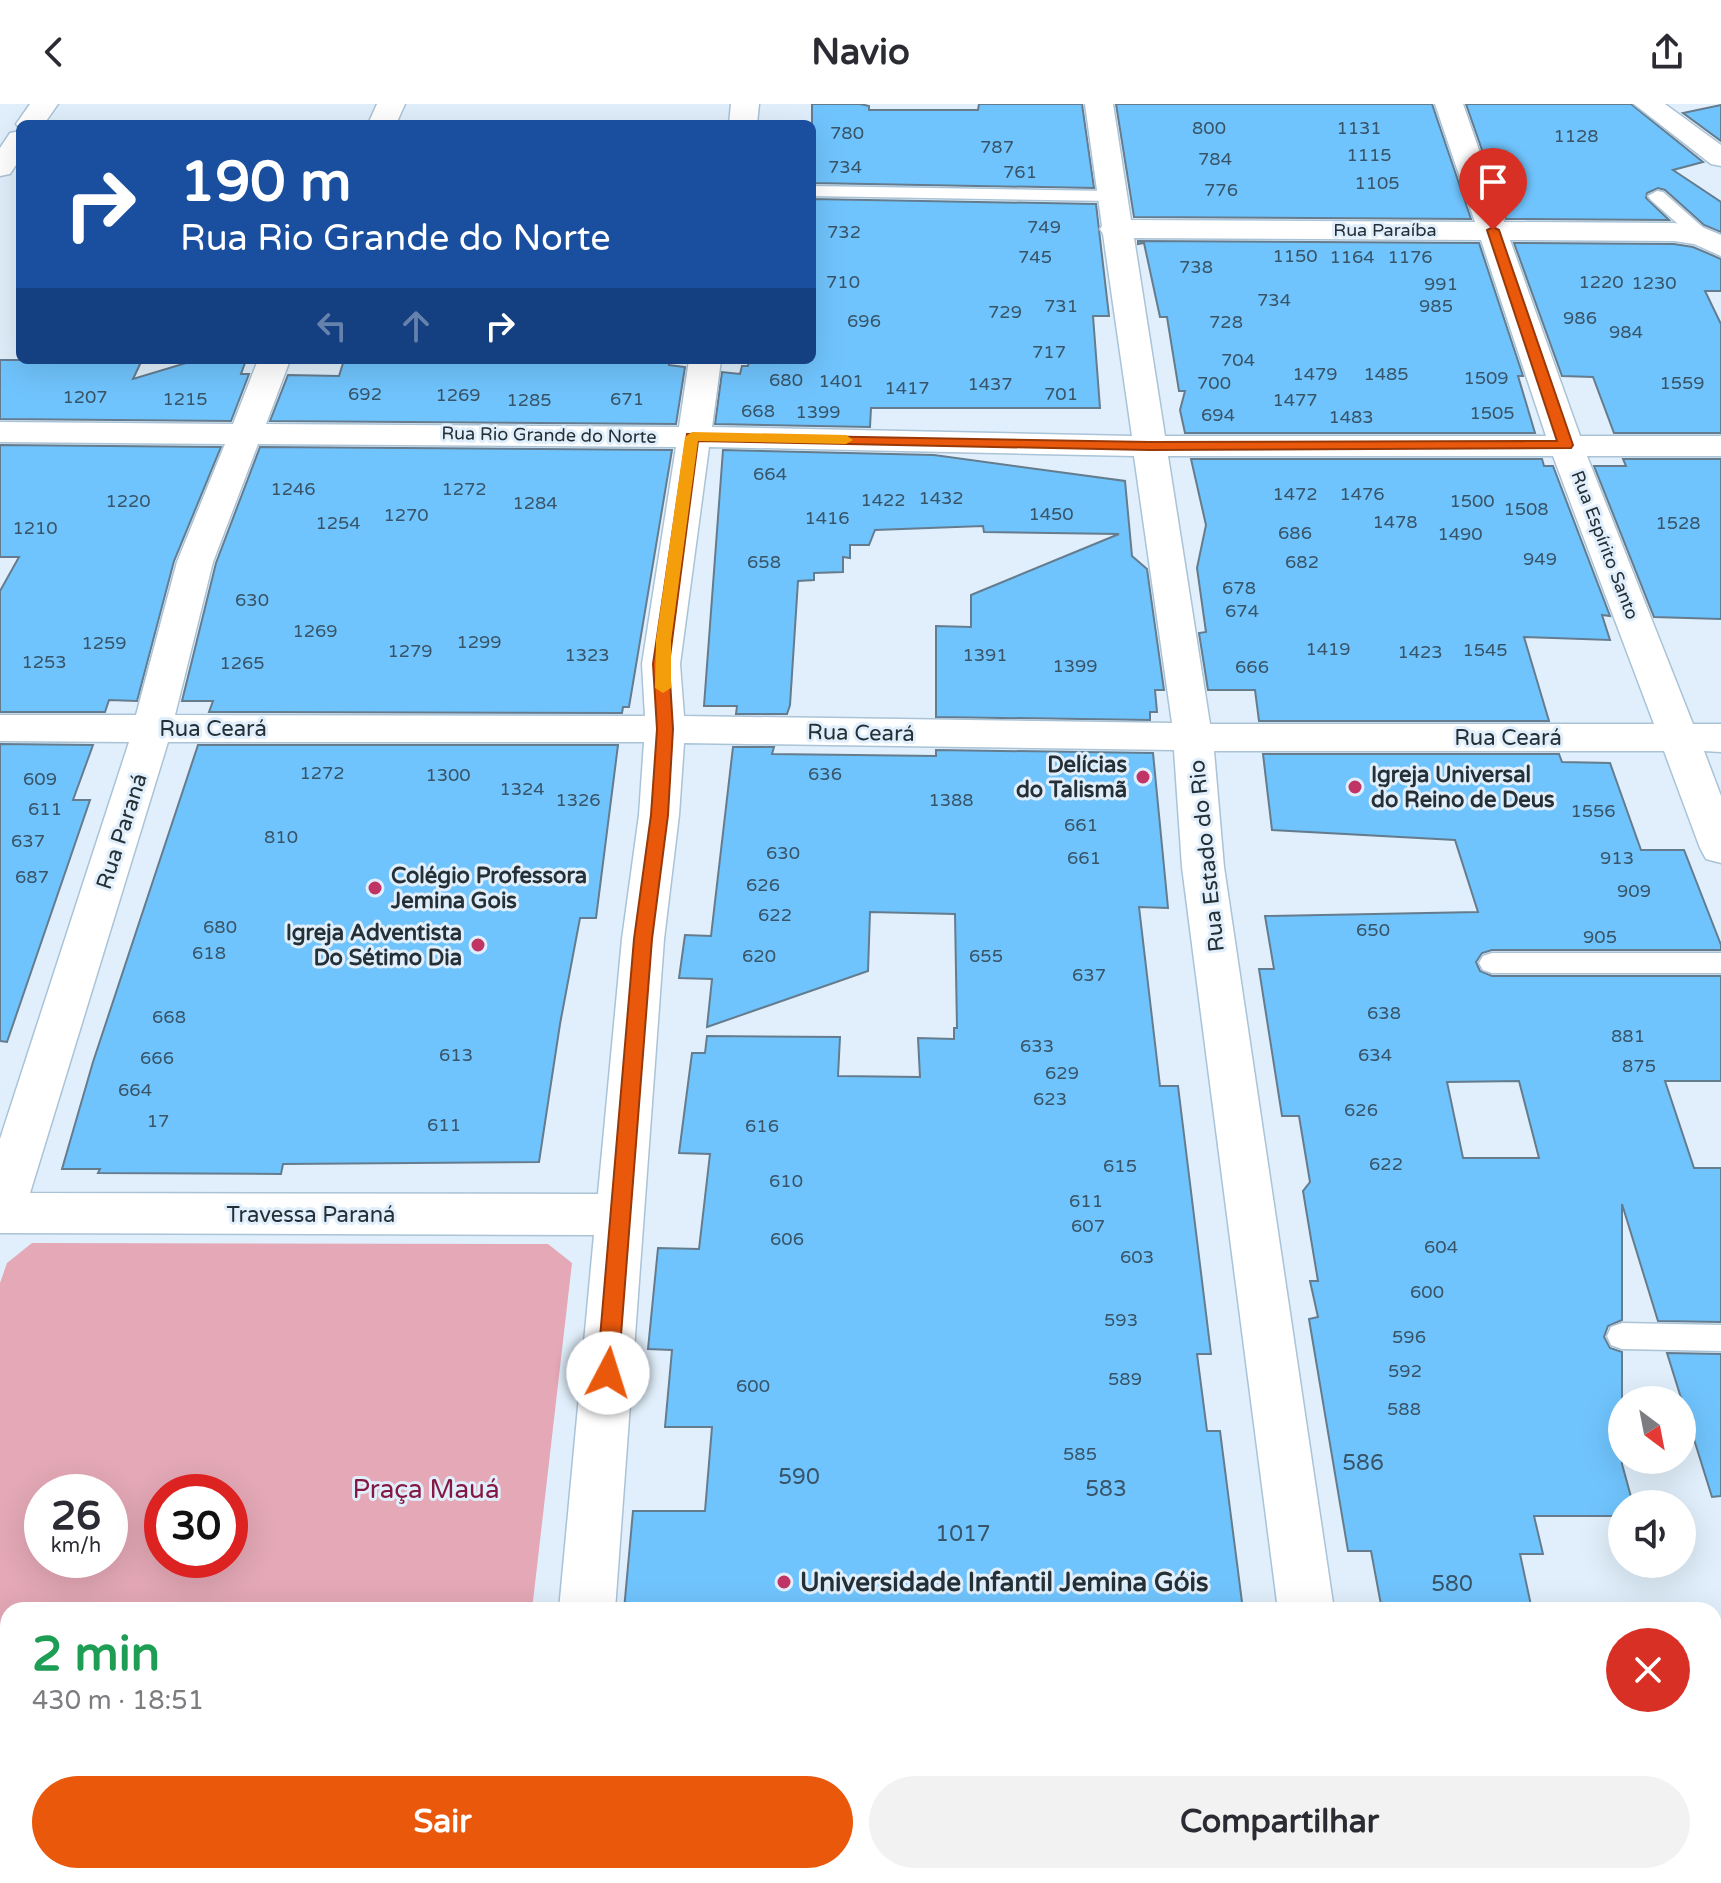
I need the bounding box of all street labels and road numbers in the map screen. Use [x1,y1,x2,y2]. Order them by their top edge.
street label: Rua Paraíba [1333,219,1437,241]
street label: Rua Rio Grande do Norte [441,422,657,448]
street label: Rua Espírito Santo [1566,467,1644,623]
street label: Rua Ceará [159,716,267,742]
street label: Rua Ceará [807,719,915,747]
street label: Rua Ceará [1454,725,1562,751]
street label: Rua Estado do Rio [1184,759,1230,953]
street label: Rua Paraná [91,770,153,893]
street label: Travessa Paraná [227,1202,395,1228]

